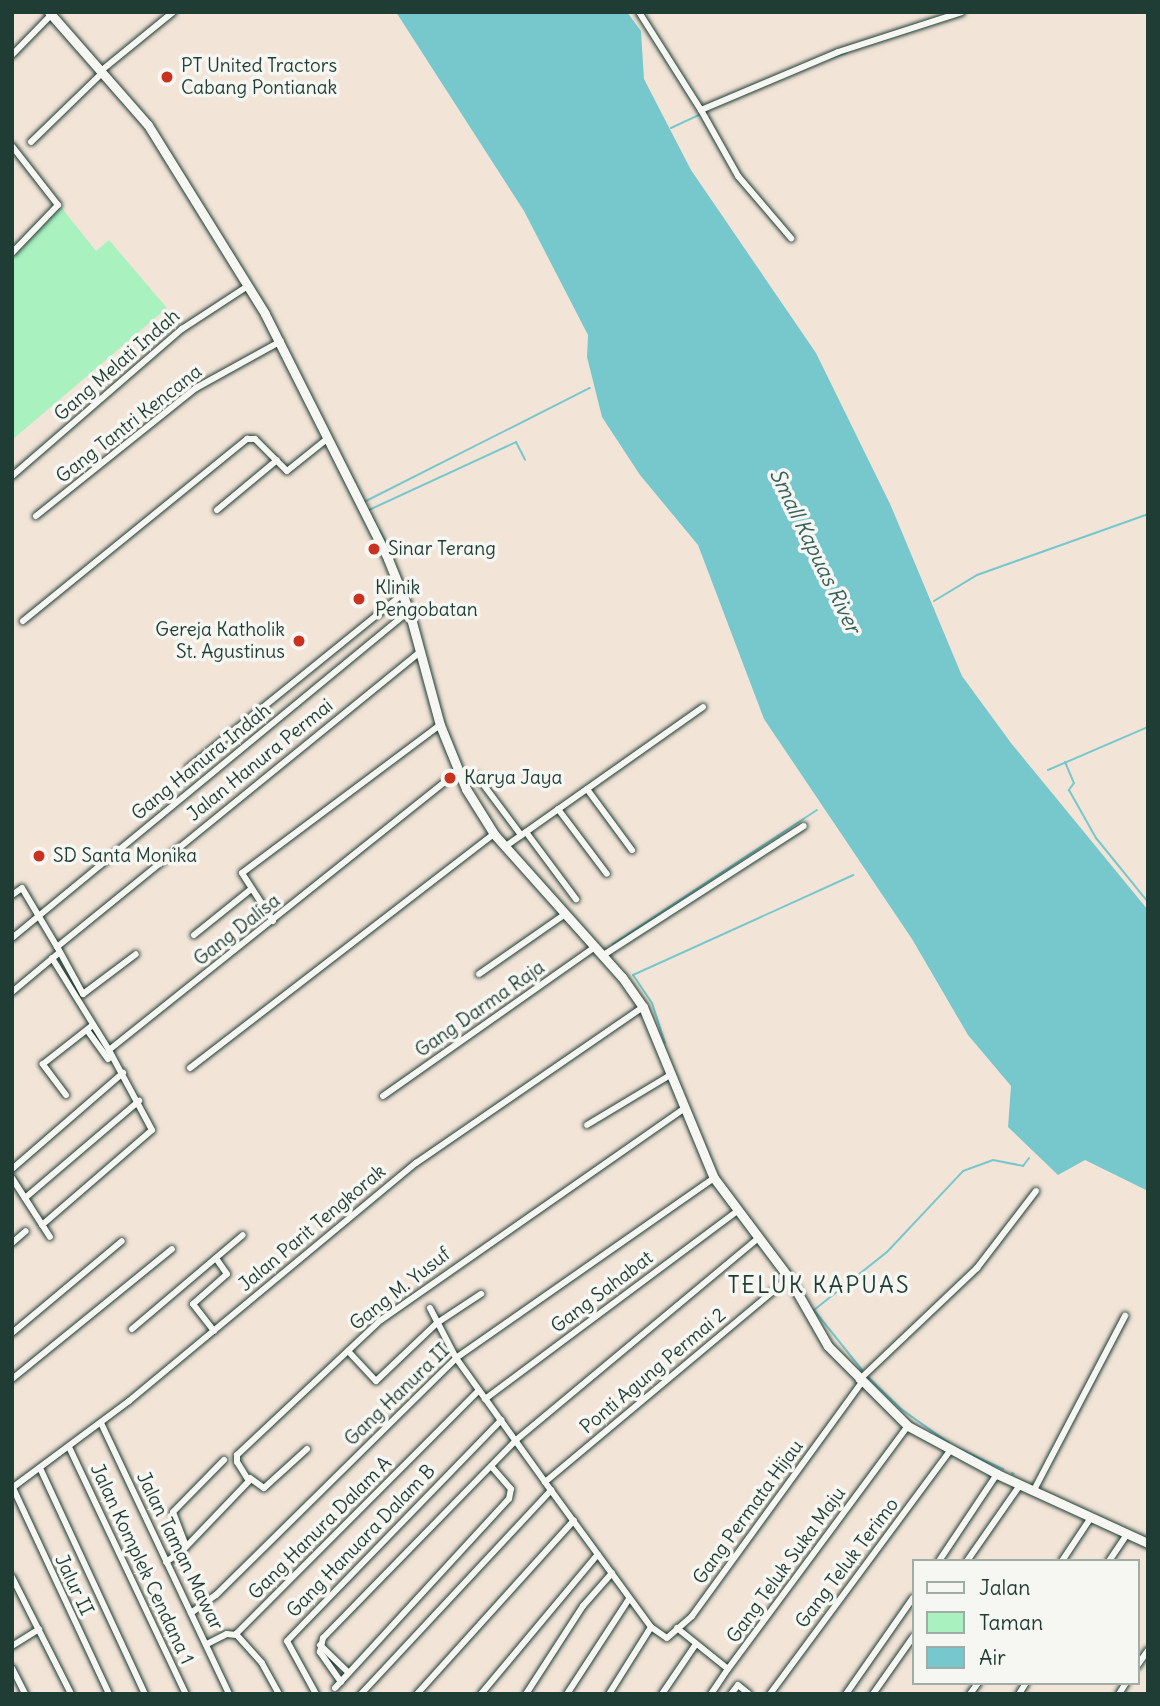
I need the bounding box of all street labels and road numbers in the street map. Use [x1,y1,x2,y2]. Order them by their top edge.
street label: Gang Melati Indah [50,304,184,426]
street label: Gang Tantri Kencana [52,360,206,488]
street label: Jalan Hanura Permai [183,694,337,826]
street label: Gang Hanura Indah [127,699,275,825]
street label: Gang Dalisa [189,889,285,971]
street label: Gang Darma Raja [411,956,549,1062]
street label: Jalan Parit Tengkorak [234,1160,390,1296]
street label: Gang M. Yusuf [345,1243,455,1335]
street label: Gang Sahabat [547,1246,657,1338]
street label: Ponti Agung Permai 2 [576,1303,730,1439]
street label: Gang Hanura II [340,1339,454,1451]
street label: Gang Permata Hijau [688,1435,808,1589]
street label: Gang Hanura Dalam A [244,1452,396,1604]
street label: Jalan Komplek Cendana 1 [85,1460,199,1668]
street label: Gang Hanuara Dalam B [282,1460,440,1622]
street label: Jalan Taman Mawar [132,1468,228,1634]
street label: Gang Teluk Suka Maju [722,1483,850,1647]
street label: Gang Teluk Terimo [791,1493,903,1633]
street label: Jalur II [50,1551,98,1619]

